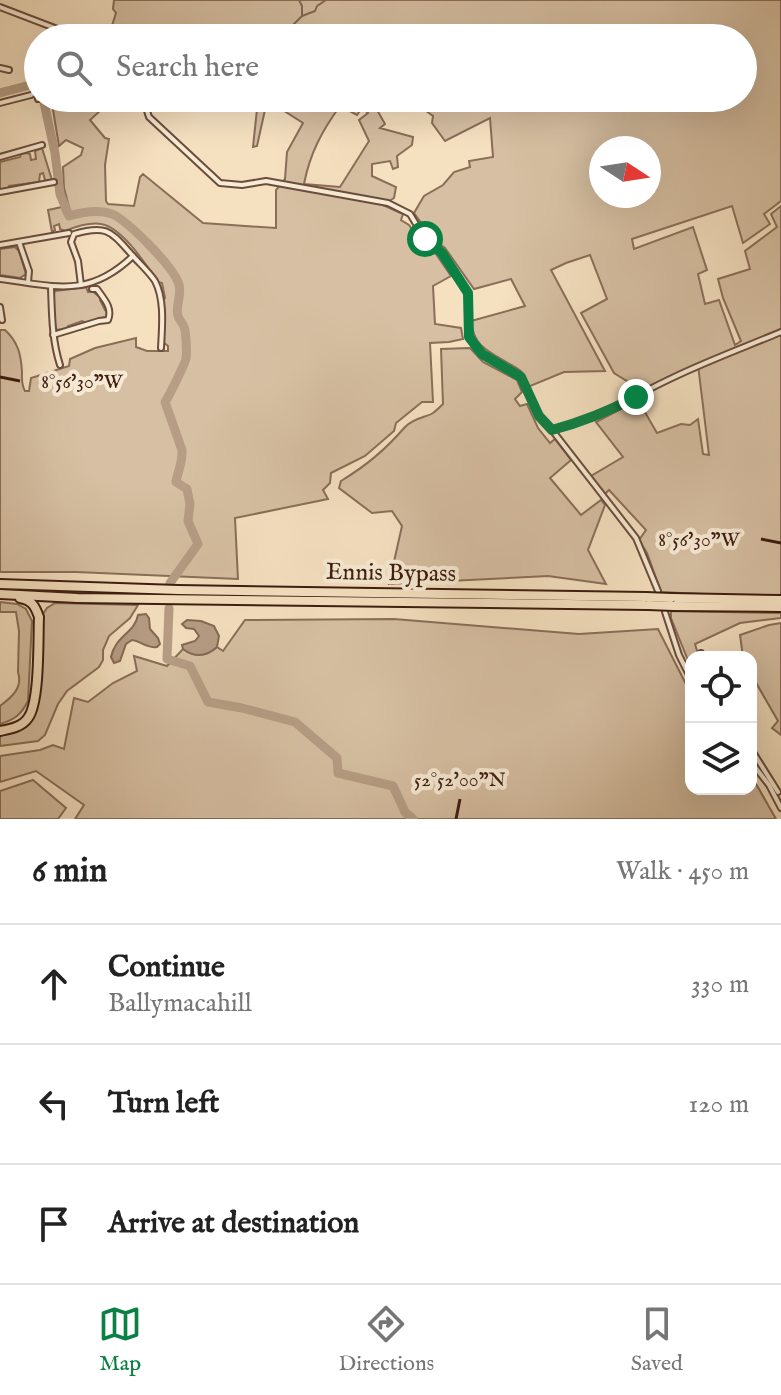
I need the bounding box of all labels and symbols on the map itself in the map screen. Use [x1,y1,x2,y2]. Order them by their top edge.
north arrow [589,136,661,208]
route start [407,221,443,257]
text: 8°56'30"W [41,370,124,395]
route end [618,379,654,415]
text: 8°56'30"W [658,528,741,553]
street label: Ennis Bypass [326,557,456,590]
text: 52°52'00"N [414,768,506,793]

